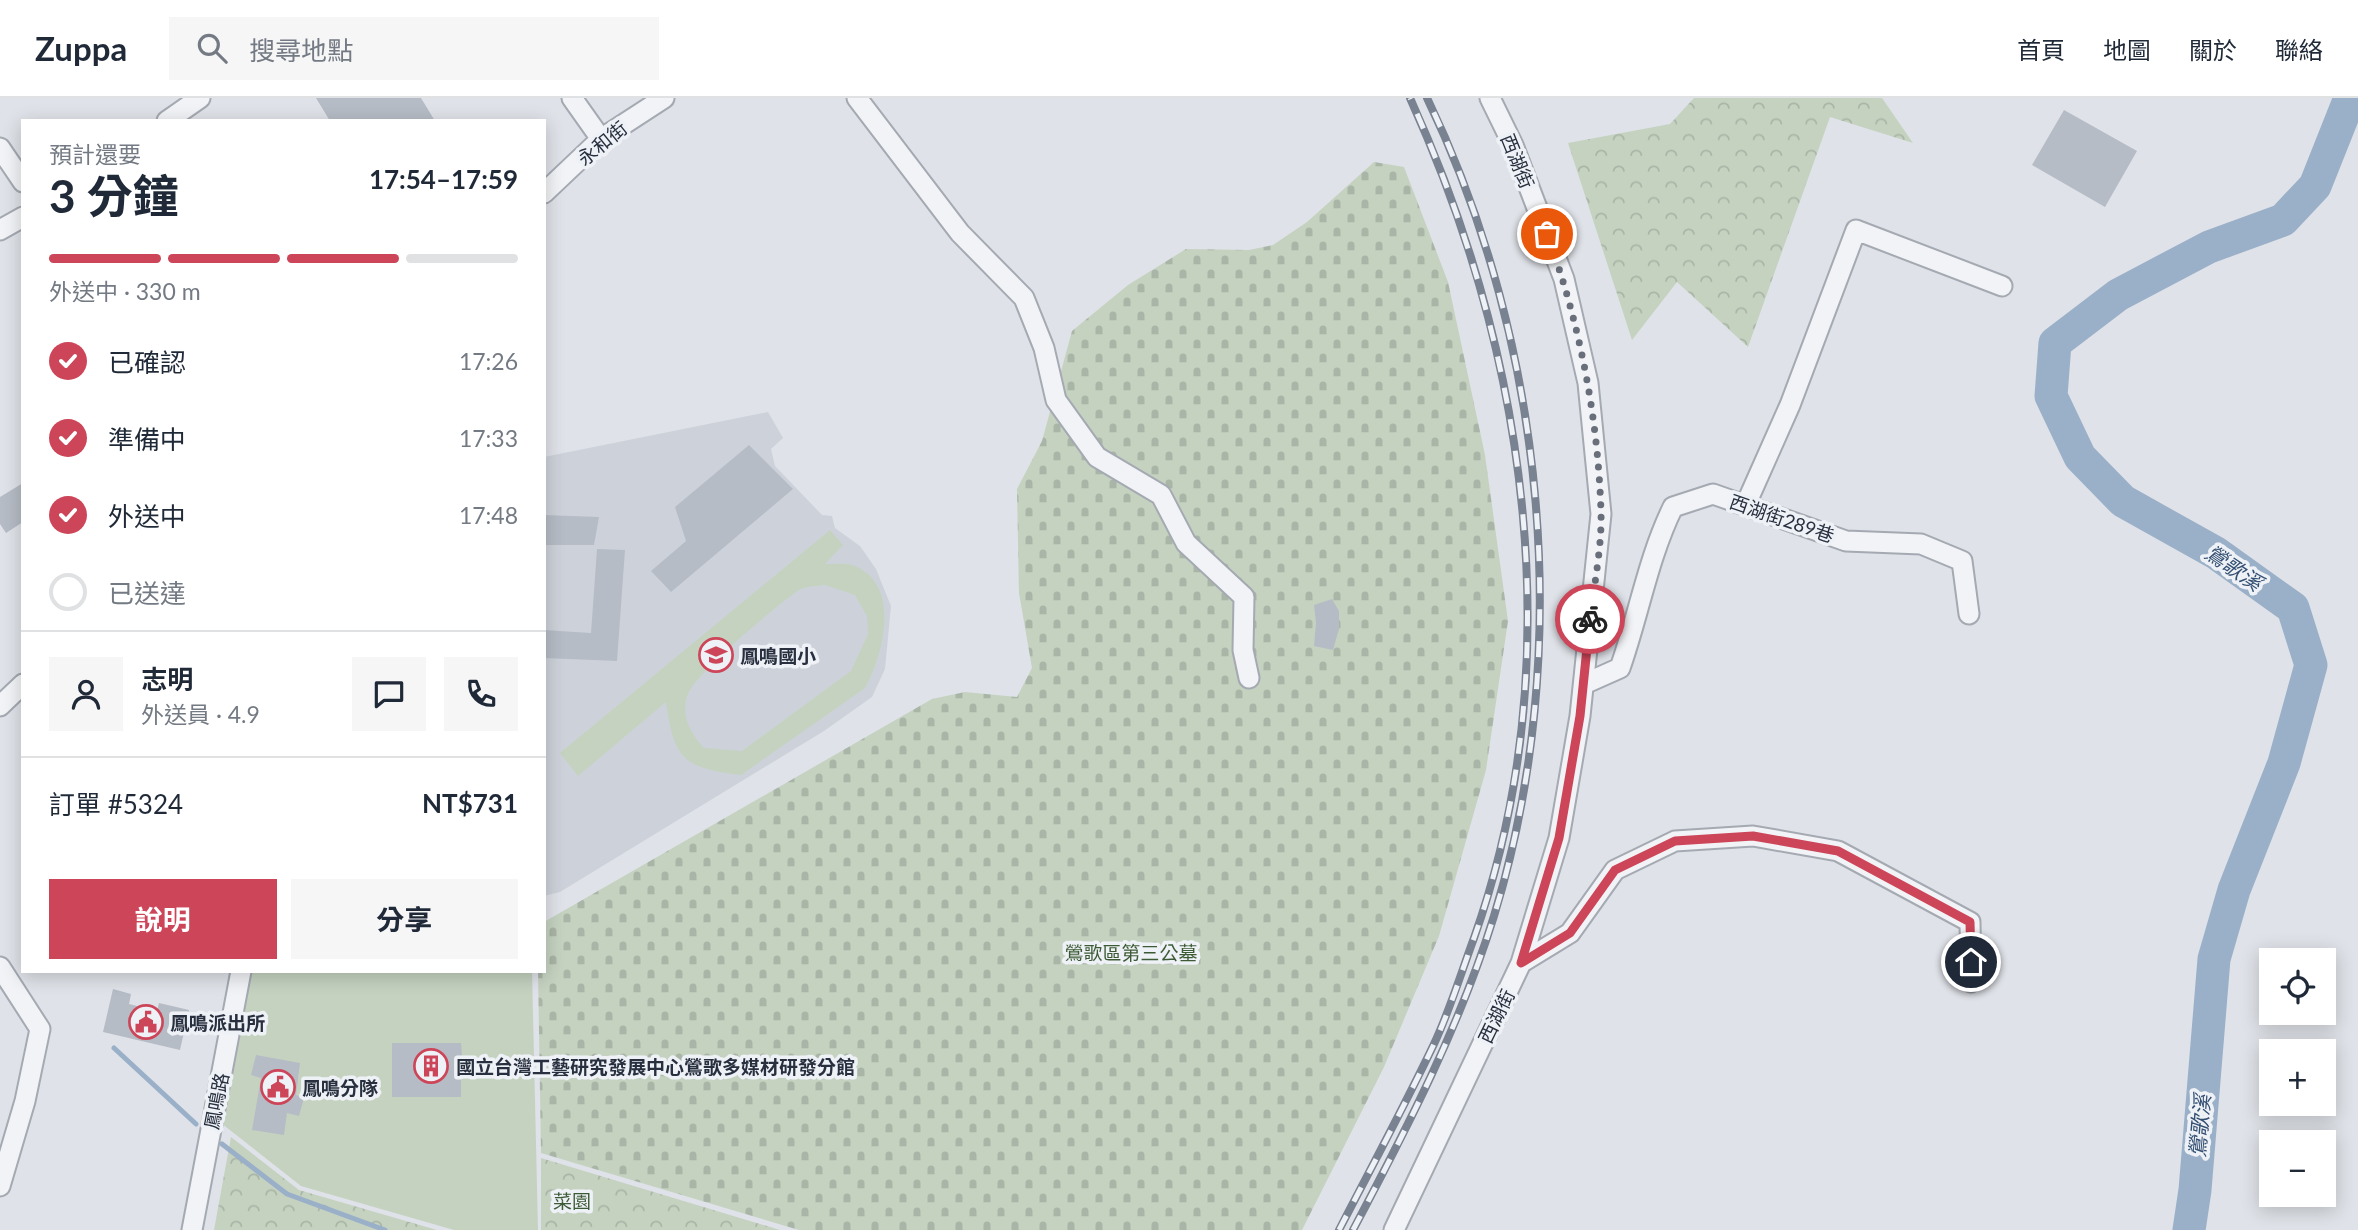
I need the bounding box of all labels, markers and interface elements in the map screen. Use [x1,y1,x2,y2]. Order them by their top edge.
search box [169,17,659,80]
text: Zuppa [35,28,127,68]
icon: search [193,29,231,67]
text: 搜尋地點 [249,34,353,66]
text: 首頁 [2017,35,2065,64]
text: 地圖 [2103,35,2151,64]
text: 關於 [2189,35,2237,64]
text: 聯絡 [2275,35,2323,64]
street label: 永和街 [573,116,631,170]
street label: 西湖街 [1497,130,1539,192]
text: 預計還要 [49,140,141,168]
text: 17:54–17:59 [369,163,518,195]
text: 3 分鐘 [49,168,179,223]
pin [1517,204,1577,264]
icon: bag [1528,215,1566,253]
text: 外送中 · 330 m [49,277,201,305]
icon: check [49,342,87,380]
text: 已確認 [108,346,186,378]
text: 17:26 [459,347,518,375]
icon: check [49,419,87,457]
text: 準備中 [108,423,186,455]
text: 17:33 [459,424,518,452]
street label: 西湖街289巷 [1727,489,1837,547]
icon: check [49,496,87,534]
text: 外送中 [108,500,186,532]
text: 17:48 [459,501,518,529]
water label: 鶯歌溪 [2201,539,2270,597]
text: 已送達 [108,577,186,609]
courier [1555,584,1625,654]
icon: bike [1571,600,1609,638]
school or university icon: 鳳鳴國小 [697,636,735,674]
place label: 鳳鳴國小 [740,644,816,667]
button: person [49,657,123,731]
button: chat [352,657,426,731]
button: phone [444,657,518,731]
text: 志明 [141,663,193,695]
text: 外送員 · 4.9 [141,700,260,728]
text: NT$731 [422,787,518,819]
text: 訂單 #5324 [49,788,183,820]
button: 說明 [49,879,277,959]
button: 分享 [291,879,518,959]
pin [1941,932,2001,992]
park label: 鶯歌區第三公墓 [1064,941,1198,964]
icon: home [1952,943,1990,981]
map controls [2259,948,2336,1207]
button: locate [2259,948,2336,1025]
street label: 西湖街 [1473,985,1519,1047]
public building icon: 鳳鳴派出所 [127,1003,165,1041]
place label: 鳳鳴派出所 [170,1011,265,1034]
button: + [2259,1039,2336,1116]
building icon: 國立台灣工藝研究發展中心鶯歌多媒材研發分館 [412,1047,450,1085]
place label: 國立台灣工藝研究發展中心鶯歌多媒材研發分館 [456,1055,855,1078]
public building icon: 鳳鳴分隊 [259,1068,297,1106]
street label: 鳳鳴路 [199,1071,233,1131]
place label: 鳳鳴分隊 [302,1076,378,1099]
water label: 鶯歌溪 [2184,1091,2214,1158]
button: − [2259,1130,2336,1207]
park label: 菜園 [553,1189,591,1212]

